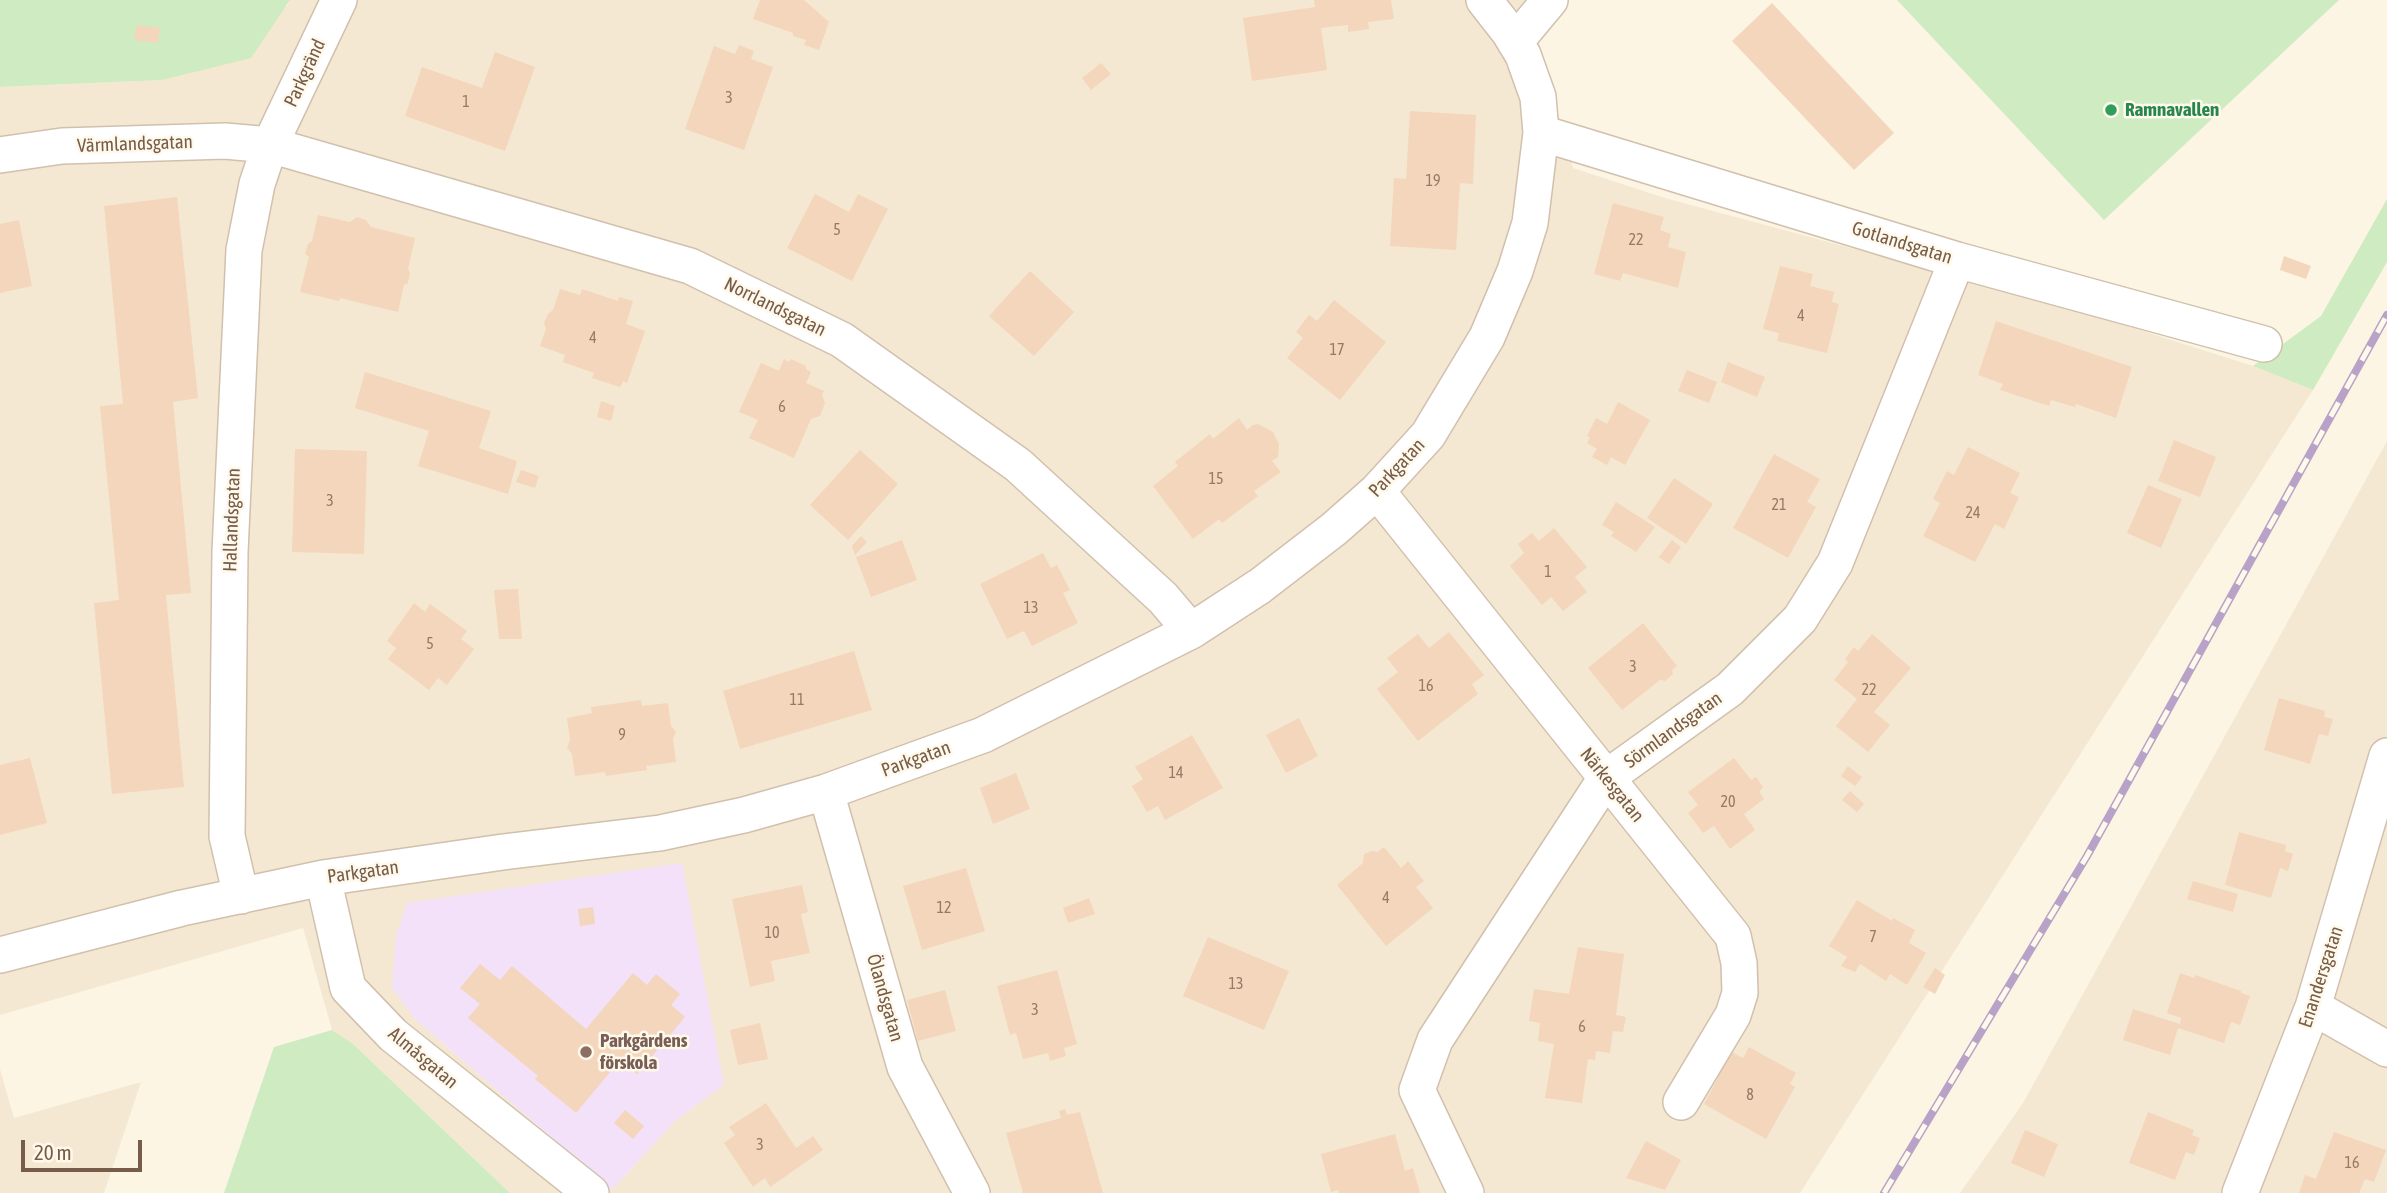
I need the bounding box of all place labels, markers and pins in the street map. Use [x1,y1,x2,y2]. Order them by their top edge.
place label: Ramnavallen [2125,99,2219,121]
marker: Ramnavallen [2103,102,2119,118]
place label: Parkgårdens förskola [600,1030,688,1074]
marker: Parkgårdens förskola [578,1044,594,1060]

